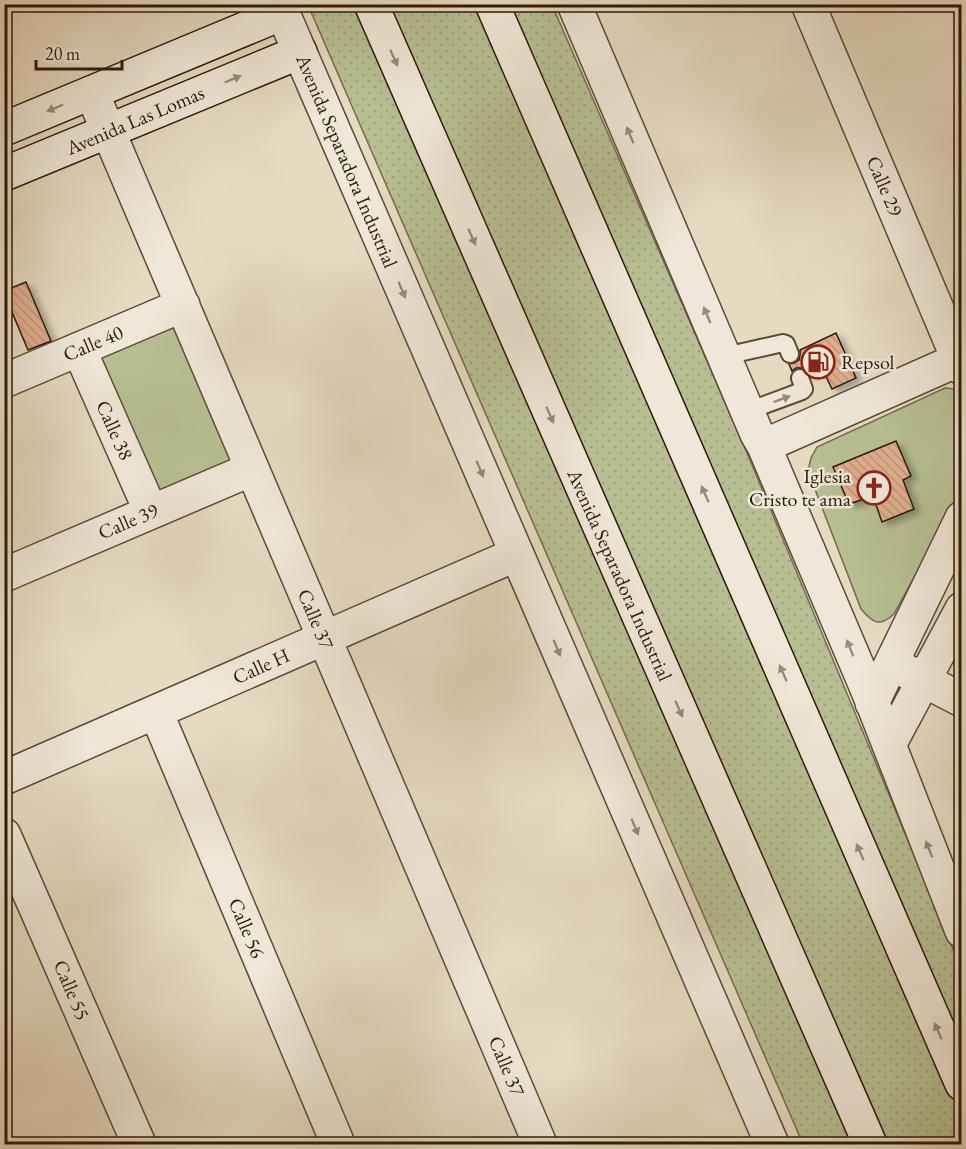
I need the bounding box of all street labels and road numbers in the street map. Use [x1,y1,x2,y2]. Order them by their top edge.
street label: Avenida Separadora Industrial [290,49,404,272]
street label: Avenida Las Lomas [61,79,208,161]
street label: Calle 29 [861,152,909,220]
street label: Calle 40 [59,319,127,367]
street label: Calle 38 [90,396,140,464]
street label: Avenida Separadora Industrial [561,464,679,685]
street label: Calle 39 [94,497,162,545]
street label: Calle 37 [292,585,340,653]
street label: Calle H [228,642,294,690]
street label: Calle 56 [223,894,271,962]
street label: Calle 55 [48,956,96,1024]
street label: Calle 37 [483,1032,531,1100]

